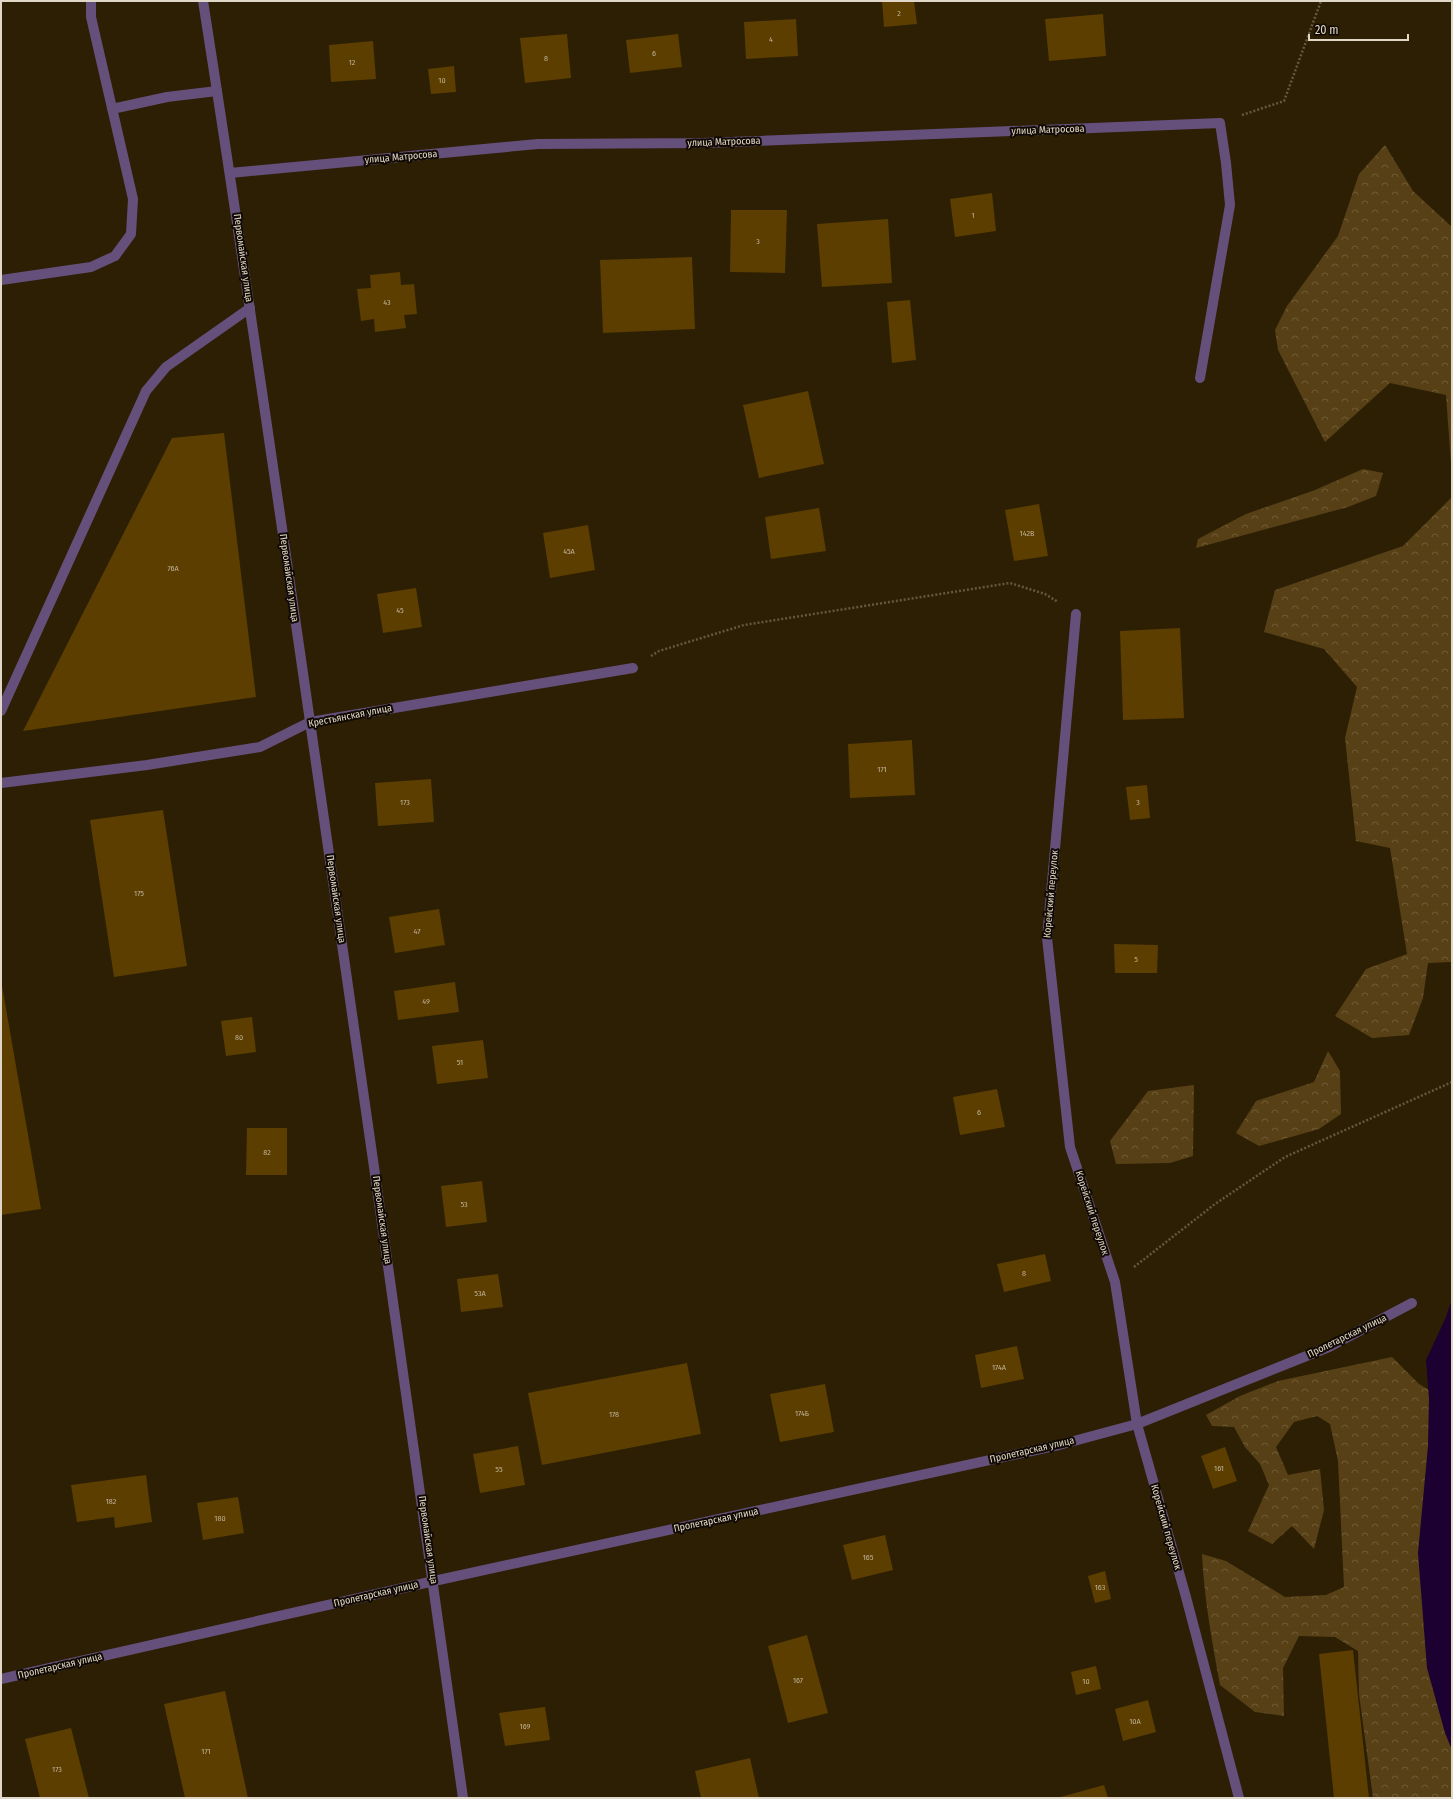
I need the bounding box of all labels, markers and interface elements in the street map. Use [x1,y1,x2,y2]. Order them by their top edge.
house number: 2 [897,9,901,18]
scale bar [1309,16,1408,42]
text: 20 m [1315,23,1339,37]
house number: 4 [769,35,773,44]
house number: 6 [652,49,656,58]
house number: 8 [544,54,548,63]
house number: 12 [349,58,356,67]
house number: 10 [438,76,446,85]
street label: улица Матросова [1011,123,1085,137]
street label: улица Матросова [687,135,761,149]
street label: улица Матросова [364,148,438,166]
house number: 1 [971,211,975,220]
street label: Первомайская улица [231,213,255,303]
house number: 3 [756,237,760,246]
house number: 43 [383,298,391,307]
house number: 142В [1020,529,1035,538]
street label: Первомайская улица [277,533,301,623]
house number: 45А [563,547,576,556]
house number: 76А [167,564,179,573]
house number: 45 [396,606,404,615]
street label: Крестьянская улица [307,702,393,730]
house number: 171 [877,765,887,774]
house number: 173 [400,798,410,807]
house number: 3 [1136,798,1140,807]
street label: Корейский переулок [1041,849,1061,938]
street label: Первомайская улица [324,854,348,944]
house number: 175 [134,889,144,898]
house number: 47 [414,927,421,936]
house number: 5 [1134,955,1138,964]
house number: 49 [422,997,430,1006]
house number: 80 [235,1033,243,1042]
house number: 51 [457,1058,463,1067]
house number: 6 [977,1108,981,1117]
house number: 82 [263,1148,271,1157]
street label: Корейский переулок [1073,1169,1111,1257]
street label: Первомайская улица [370,1175,394,1265]
house number: 53 [460,1200,468,1209]
house number: 8 [1022,1269,1026,1278]
house number: 53А [474,1289,487,1298]
street label: Пролетарская улица [1306,1312,1389,1360]
house number: 174А [992,1363,1007,1372]
house number: 174Б [795,1409,809,1418]
house number: 178 [609,1410,619,1419]
street label: Пролетарская улица [989,1434,1076,1466]
house number: 161 [1214,1464,1224,1473]
house number: 55 [495,1465,503,1474]
street label: Корейский переулок [1148,1483,1184,1571]
street label: Первомайская улица [416,1495,440,1585]
house number: 182 [106,1497,117,1506]
street label: Пролетарская улица [673,1505,760,1535]
house number: 180 [214,1514,226,1523]
house number: 165 [863,1553,874,1562]
street label: Пролетарская улица [333,1578,420,1610]
house number: 163 [1095,1583,1106,1592]
street label: Пролетарская улица [17,1650,104,1682]
house number: 167 [793,1676,804,1685]
house number: 10 [1082,1677,1090,1686]
house number: 10А [1129,1717,1142,1726]
house number: 169 [520,1722,531,1731]
house number: 171 [201,1747,211,1756]
house number: 173 [52,1765,62,1774]

